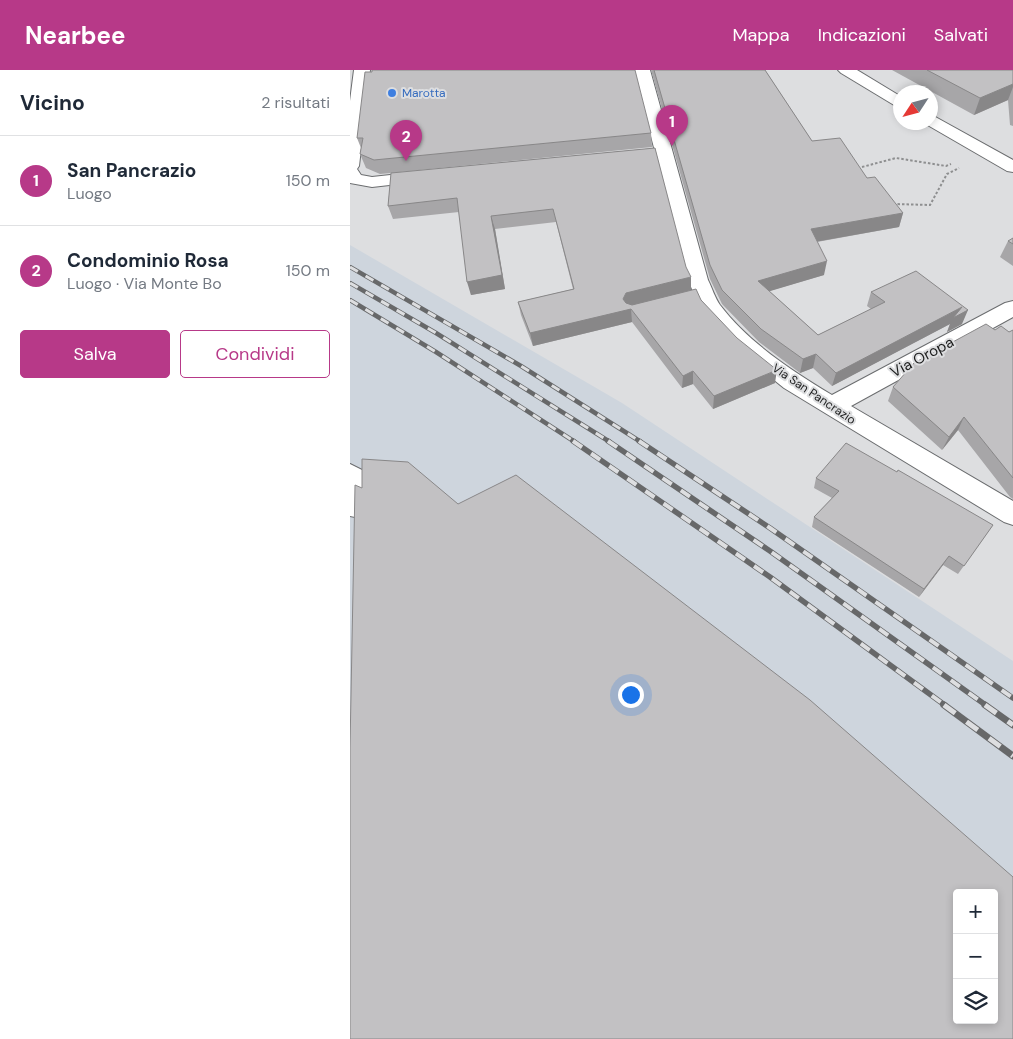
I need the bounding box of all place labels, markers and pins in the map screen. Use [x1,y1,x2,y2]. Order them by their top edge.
place label: Marotta [402,85,446,101]
marker: Marotta [386,87,398,99]
pin: 1 [656,105,688,146]
pin: 2 [390,120,422,161]

